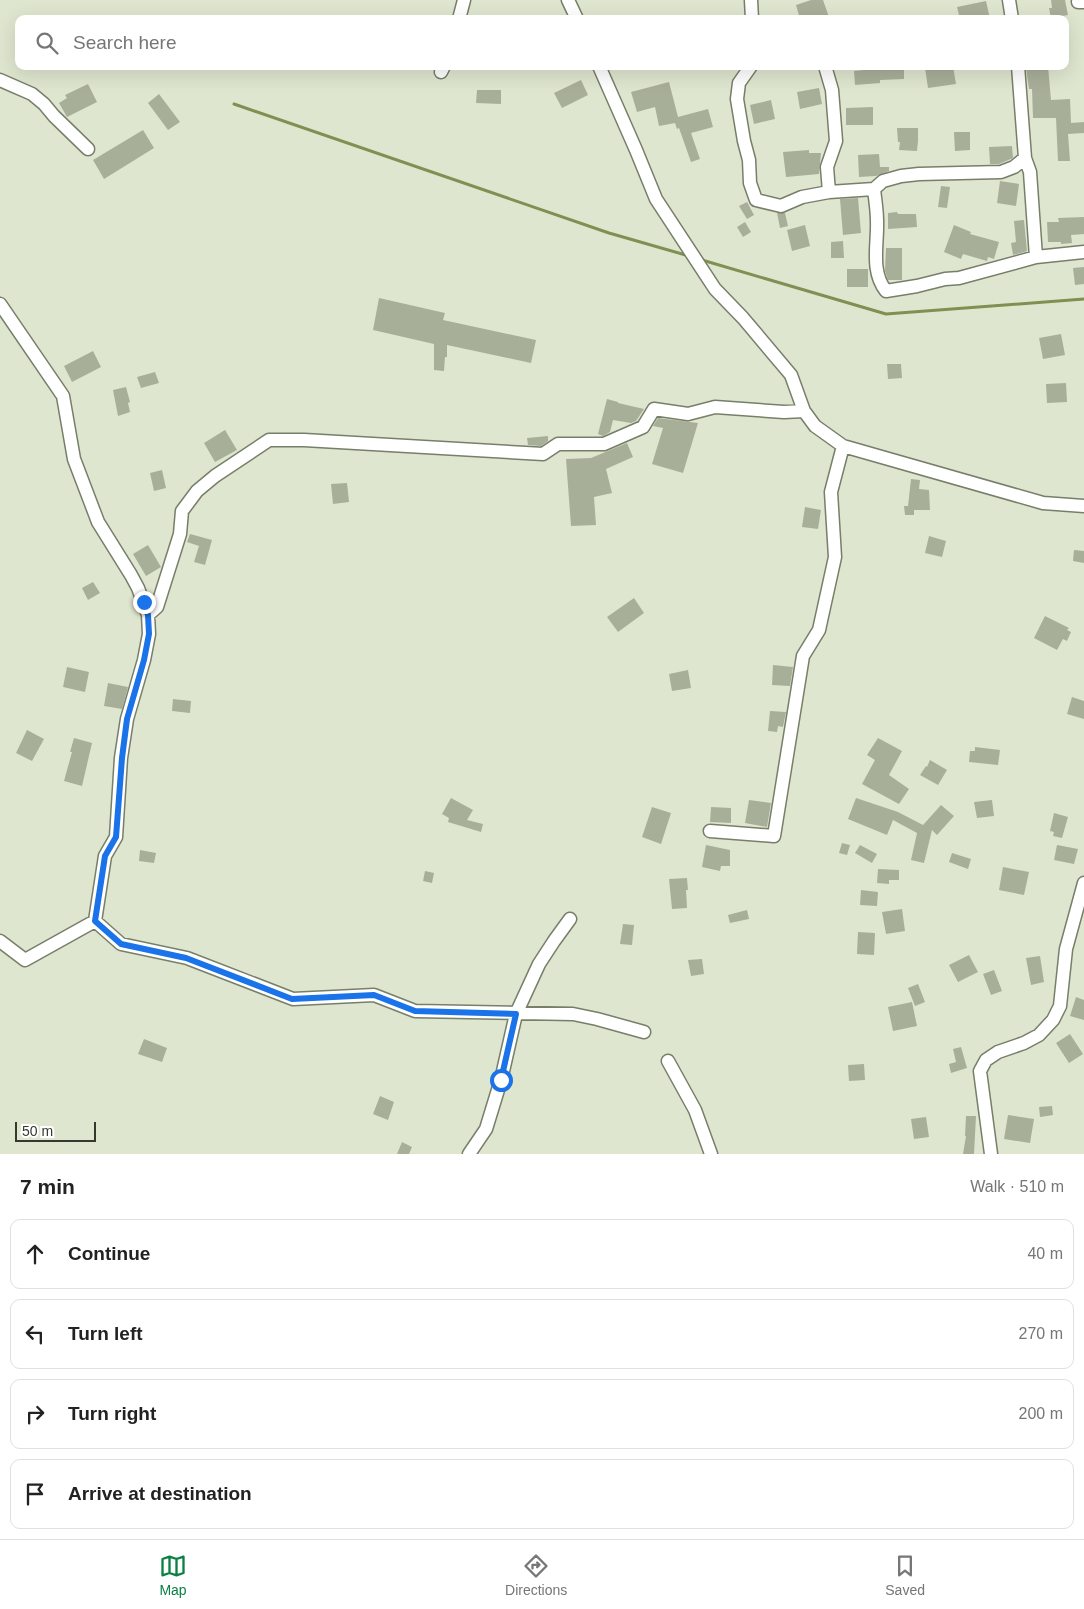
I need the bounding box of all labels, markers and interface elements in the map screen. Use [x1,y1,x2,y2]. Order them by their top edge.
search box [15,15,1069,70]
icon: search [33,29,61,57]
text: Search here [73,32,177,53]
route end [133,591,156,614]
route start [490,1069,513,1092]
scale bar [15,1119,96,1142]
text: 50 m [22,1123,53,1139]
text: 7 min [20,1175,75,1198]
text: Walk · 510 m [970,1178,1064,1195]
icon: ahead [21,1240,49,1268]
text: Continue [68,1243,150,1264]
text: 40 m [1027,1245,1063,1262]
icon: left [21,1320,49,1348]
text: Turn left [68,1323,143,1344]
text: 270 m [1019,1325,1063,1342]
icon: right [21,1400,49,1428]
text: Turn right [68,1403,156,1424]
text: 200 m [1019,1405,1063,1422]
icon: arrive [21,1480,49,1508]
text: Arrive at destination [68,1483,252,1504]
tab: Map [159,1552,187,1598]
tab: Directions [505,1552,567,1598]
tab: Saved [885,1552,925,1598]

